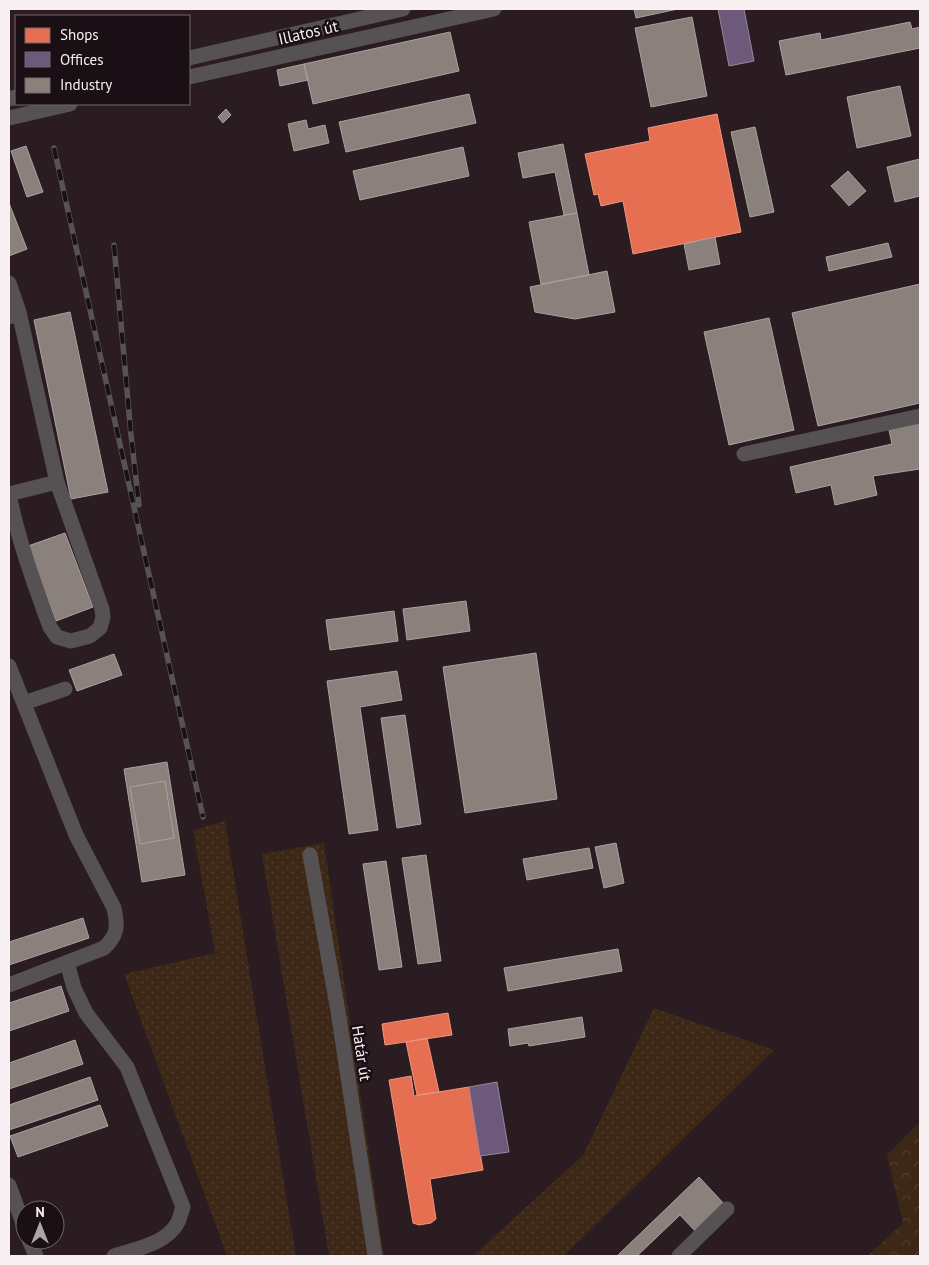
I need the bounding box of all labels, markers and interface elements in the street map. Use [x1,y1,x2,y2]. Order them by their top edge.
legend [15,15,190,105]
street label: Illatos út [276,15,340,49]
text: Shops [60,25,99,44]
text: Offices [60,50,104,69]
text: Industry [60,75,112,94]
street label: Határ út [348,1024,376,1083]
north arrow [15,1200,65,1250]
text: N [35,1203,45,1221]

